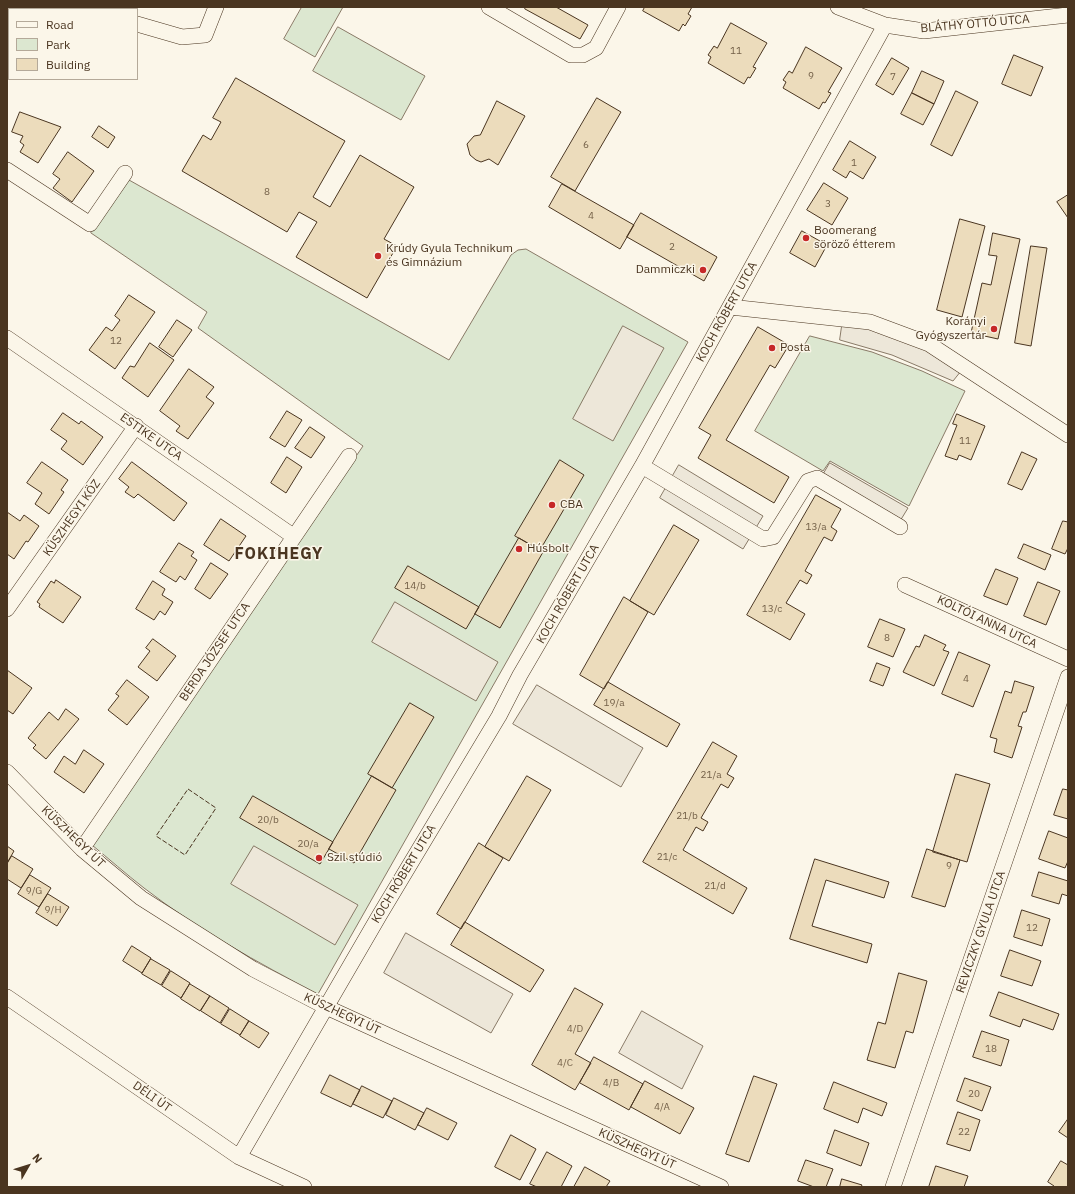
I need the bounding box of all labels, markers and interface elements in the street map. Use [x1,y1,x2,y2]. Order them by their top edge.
legend [8,8,138,80]
street label: BLÁTHY OTTÓ UTCA [920,12,1030,36]
text: Road [46,17,74,32]
text: Park [46,37,70,52]
house number: 11 [730,45,742,57]
text: Building [46,57,90,72]
house number: 9 [808,70,814,82]
house number: 7 [890,71,896,83]
house number: 6 [583,139,589,151]
house number: 1 [851,157,857,169]
house number: 8 [264,186,270,198]
house number: 3 [825,198,831,210]
house number: 4 [588,210,594,222]
place label: Boomerang söröző étterem [814,224,895,252]
marker: Boomerang söröző étterem [801,233,811,243]
house number: 2 [669,241,675,253]
place label: Krúdy Gyula Technikum és Gimnázium [386,242,513,270]
marker: Krúdy Gyula Technikum és Gimnázium [373,251,383,261]
street label: KOCH RÓBERT UTCA [693,259,761,365]
place label: Dammiczki [636,263,695,277]
marker: Dammiczki [698,265,708,275]
place label: Korányi Gyógyszertár [915,315,986,343]
marker: Korányi Gyógyszertár [989,324,999,334]
house number: 12 [110,335,122,347]
place label: Posta [780,341,810,355]
marker: Posta [767,343,777,353]
street label: ESTIKE UTCA [117,410,185,464]
house number: 11 [959,435,971,447]
street label: KÜSZHEGYI KÖZ [40,477,104,559]
place label: CBA [560,498,583,512]
marker: CBA [547,500,557,510]
house number: 13/a [805,521,827,533]
place label: Húsbolt [527,542,569,556]
street label: KOCH RÓBERT UTCA [534,542,602,646]
district label: FOKIHEGY [235,544,323,564]
marker: Húsbolt [514,544,524,554]
house number: 14/b [404,580,426,592]
street label: KOLTÓI ANNA UTCA [935,592,1039,652]
street label: BERDA JÓZSEF UTCA [177,600,253,704]
house number: 13/c [762,603,782,615]
house number: 8 [884,632,890,644]
house number: 4 [963,673,969,685]
house number: 19/a [603,697,625,709]
house number: 21/a [700,769,722,781]
street label: KÜSZHEGYI ÚT [38,803,108,871]
house number: 21/b [676,810,698,822]
house number: 20/b [257,814,279,826]
street label: KOCH RÓBERT UTCA [369,822,439,926]
house number: 20/a [297,838,319,850]
place label: Szil stúdió [327,851,382,865]
house number: 21/c [657,851,677,863]
marker: Szil stúdió [314,853,324,863]
house number: 9 [946,860,952,872]
street label: REVICZKY GYULA UTCA [953,869,1009,995]
house number: 21/d [704,880,726,892]
house number: 9/G [26,885,42,897]
house number: 9/H [45,904,61,916]
house number: 12 [1026,922,1038,934]
street label: KÜSZHEGYI ÚT [301,990,383,1038]
house number: 4/D [567,1023,583,1035]
house number: 18 [985,1043,997,1055]
house number: 4/C [557,1057,573,1069]
house number: 4/B [603,1077,619,1089]
street label: DÉLI ÚT [130,1079,174,1115]
house number: 20 [968,1088,980,1100]
house number: 4/A [654,1101,670,1113]
street label: KÜSZHEGYI ÚT [596,1126,678,1172]
house number: 22 [958,1126,970,1138]
north arrow [8,1146,48,1186]
text: N [29,1151,45,1166]

